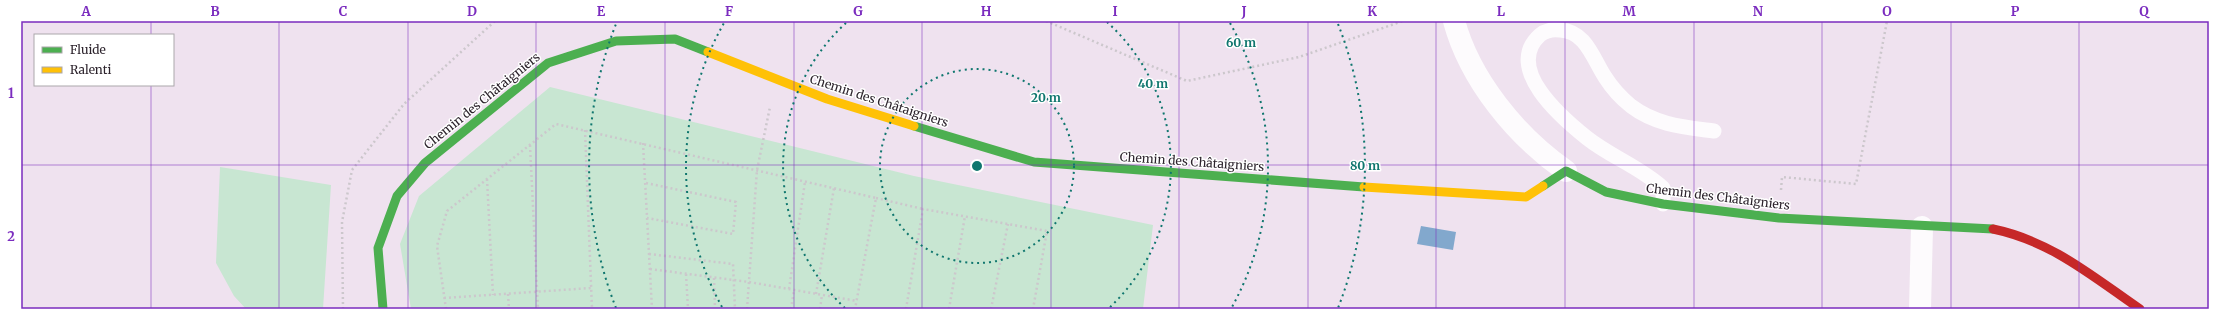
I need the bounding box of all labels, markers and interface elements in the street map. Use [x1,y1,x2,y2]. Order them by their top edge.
text: A [80,3,91,20]
text: B [210,3,220,20]
text: C [339,3,348,20]
text: D [467,3,477,20]
text: E [597,3,606,20]
text: F [725,3,733,20]
text: G [853,3,863,20]
text: H [981,3,992,20]
text: I [1112,3,1118,20]
text: J [1240,3,1247,20]
text: K [1367,3,1377,20]
text: L [1497,3,1506,20]
text: M [1622,3,1636,20]
text: N [1753,3,1764,20]
text: O [1882,3,1892,20]
text: P [2011,3,2020,20]
text: Q [2139,3,2150,20]
legend [34,34,174,86]
text: 60 m [1226,35,1256,50]
text: Fluide [70,42,106,57]
street label: Chemin des Châtaigniers [421,49,543,152]
text: Ralenti [70,62,111,77]
street label: Chemin des Châtaigniers [808,71,950,130]
text: 40 m [1138,76,1168,91]
text: 1 [8,85,14,102]
text: 20 m [1031,90,1061,105]
street label: Chemin des Châtaigniers [1119,149,1265,174]
text: 80 m [1350,158,1380,173]
centre of rings [970,159,984,173]
street label: Chemin des Châtaigniers [1645,180,1791,213]
text: 2 [7,228,15,245]

